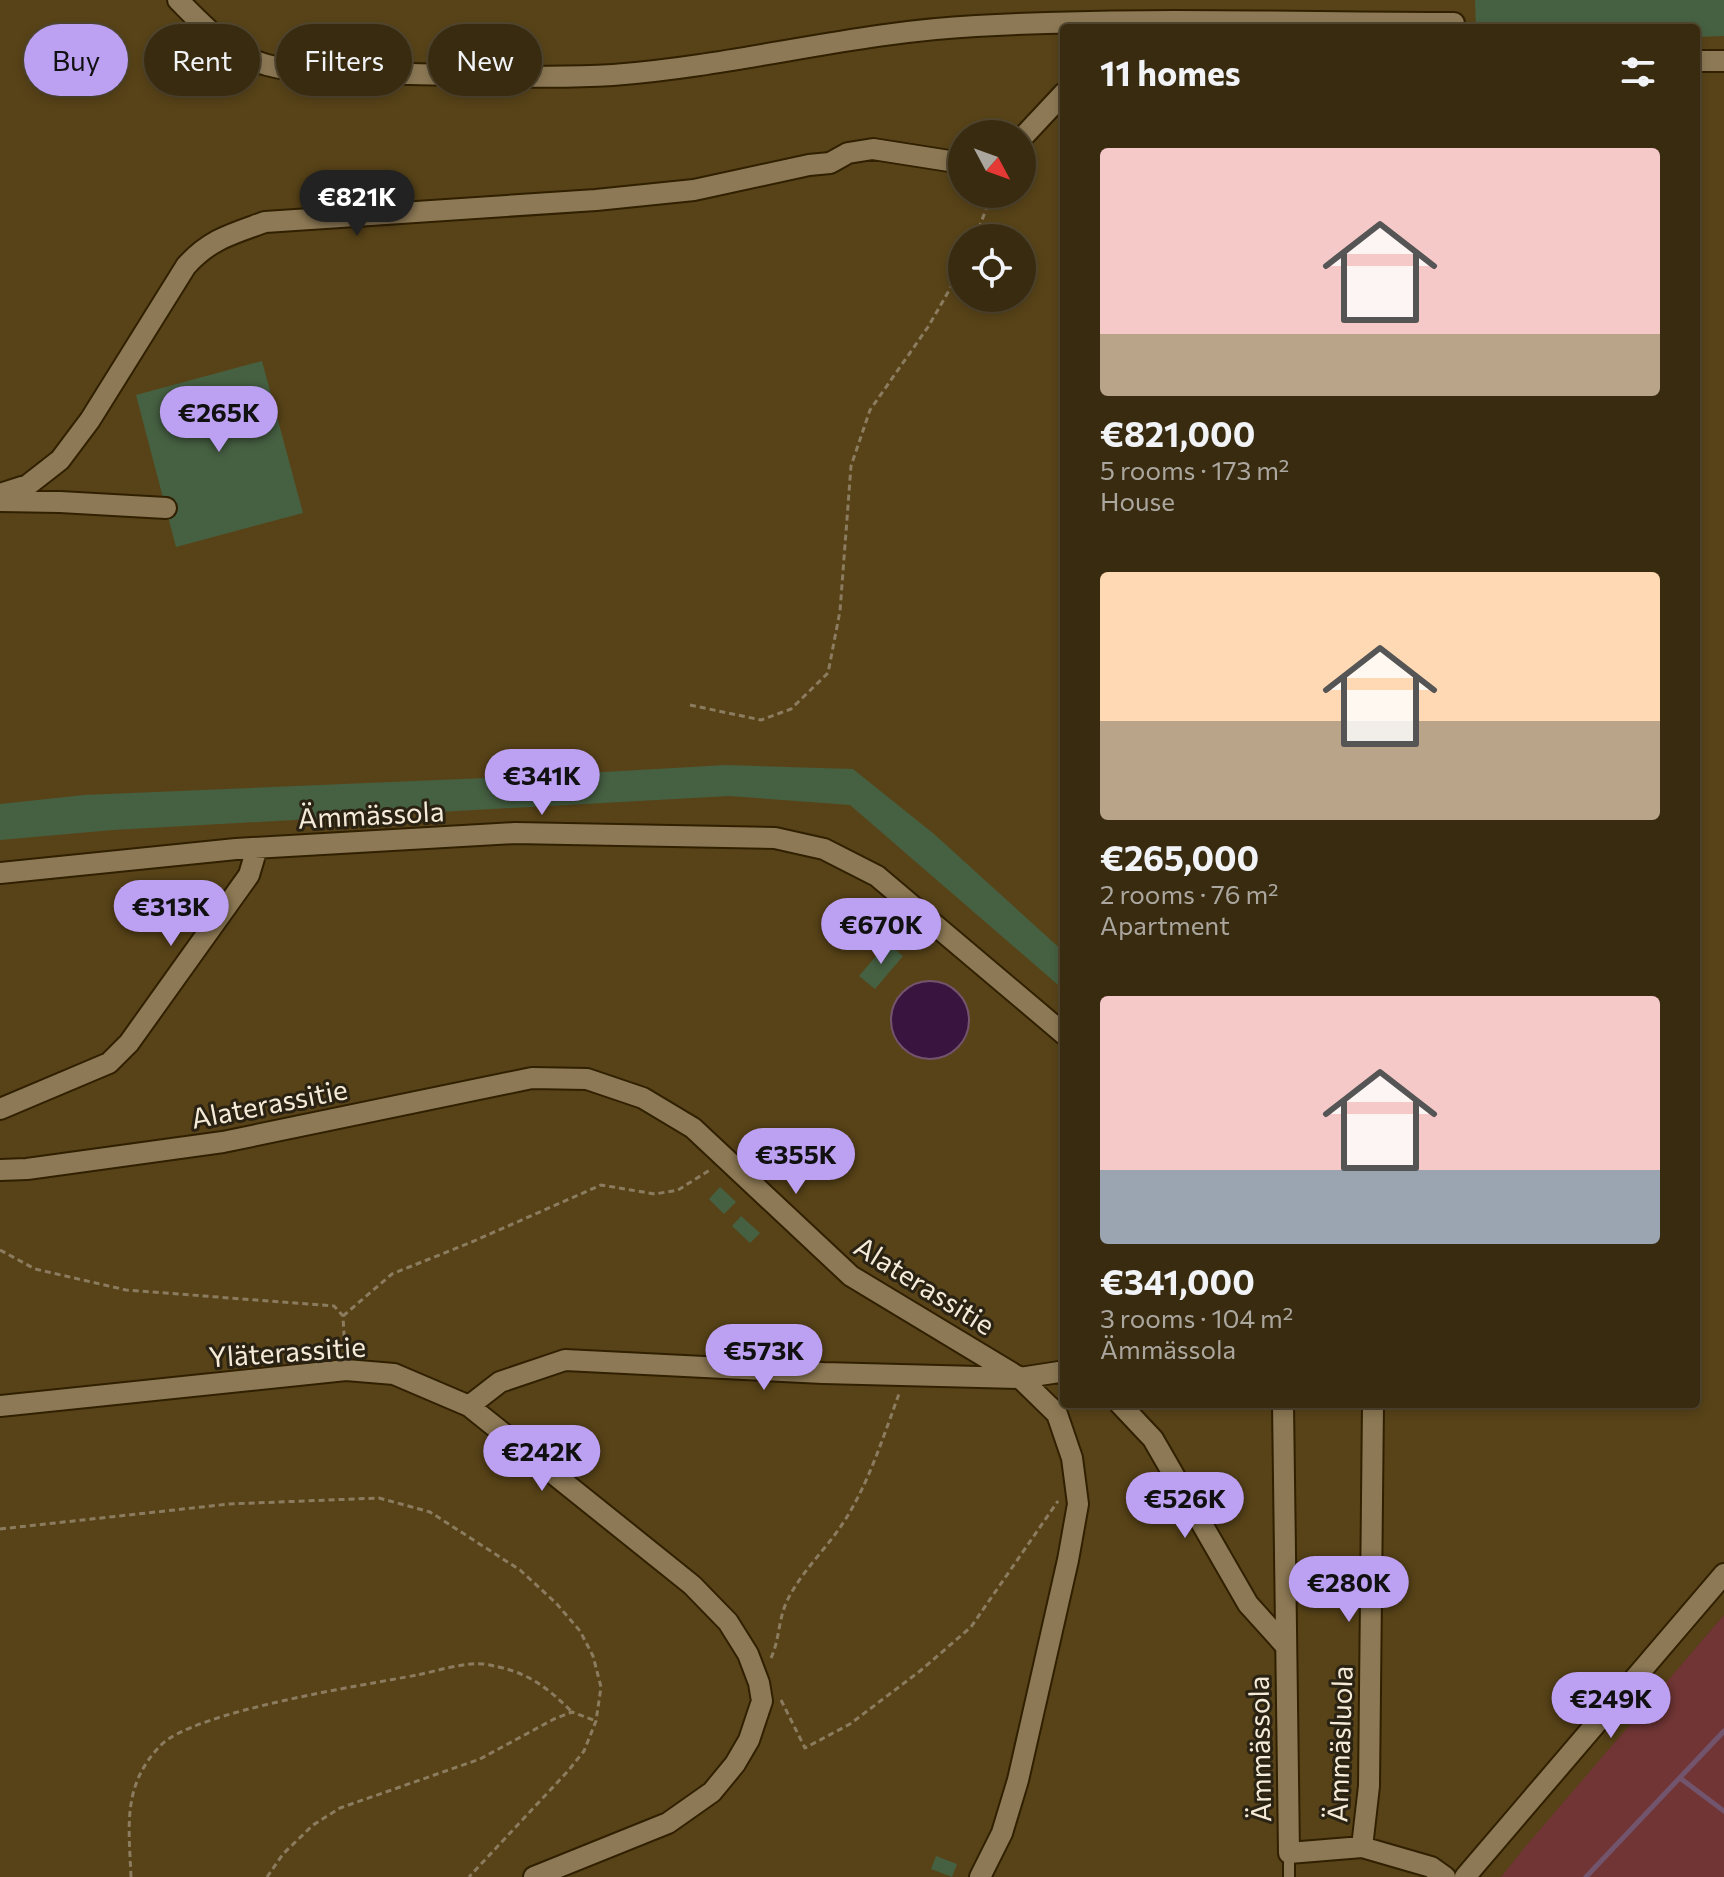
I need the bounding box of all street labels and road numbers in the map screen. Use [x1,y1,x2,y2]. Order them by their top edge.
street label: Ämmässola [297,793,445,835]
street label: Alaterassitie [188,1071,350,1135]
street label: Alaterassitie [849,1229,1001,1341]
street label: Yläterassitie [207,1329,367,1373]
street label: Ämmäsluola [1319,1665,1359,1823]
street label: Ämmässola [1241,1675,1277,1823]

